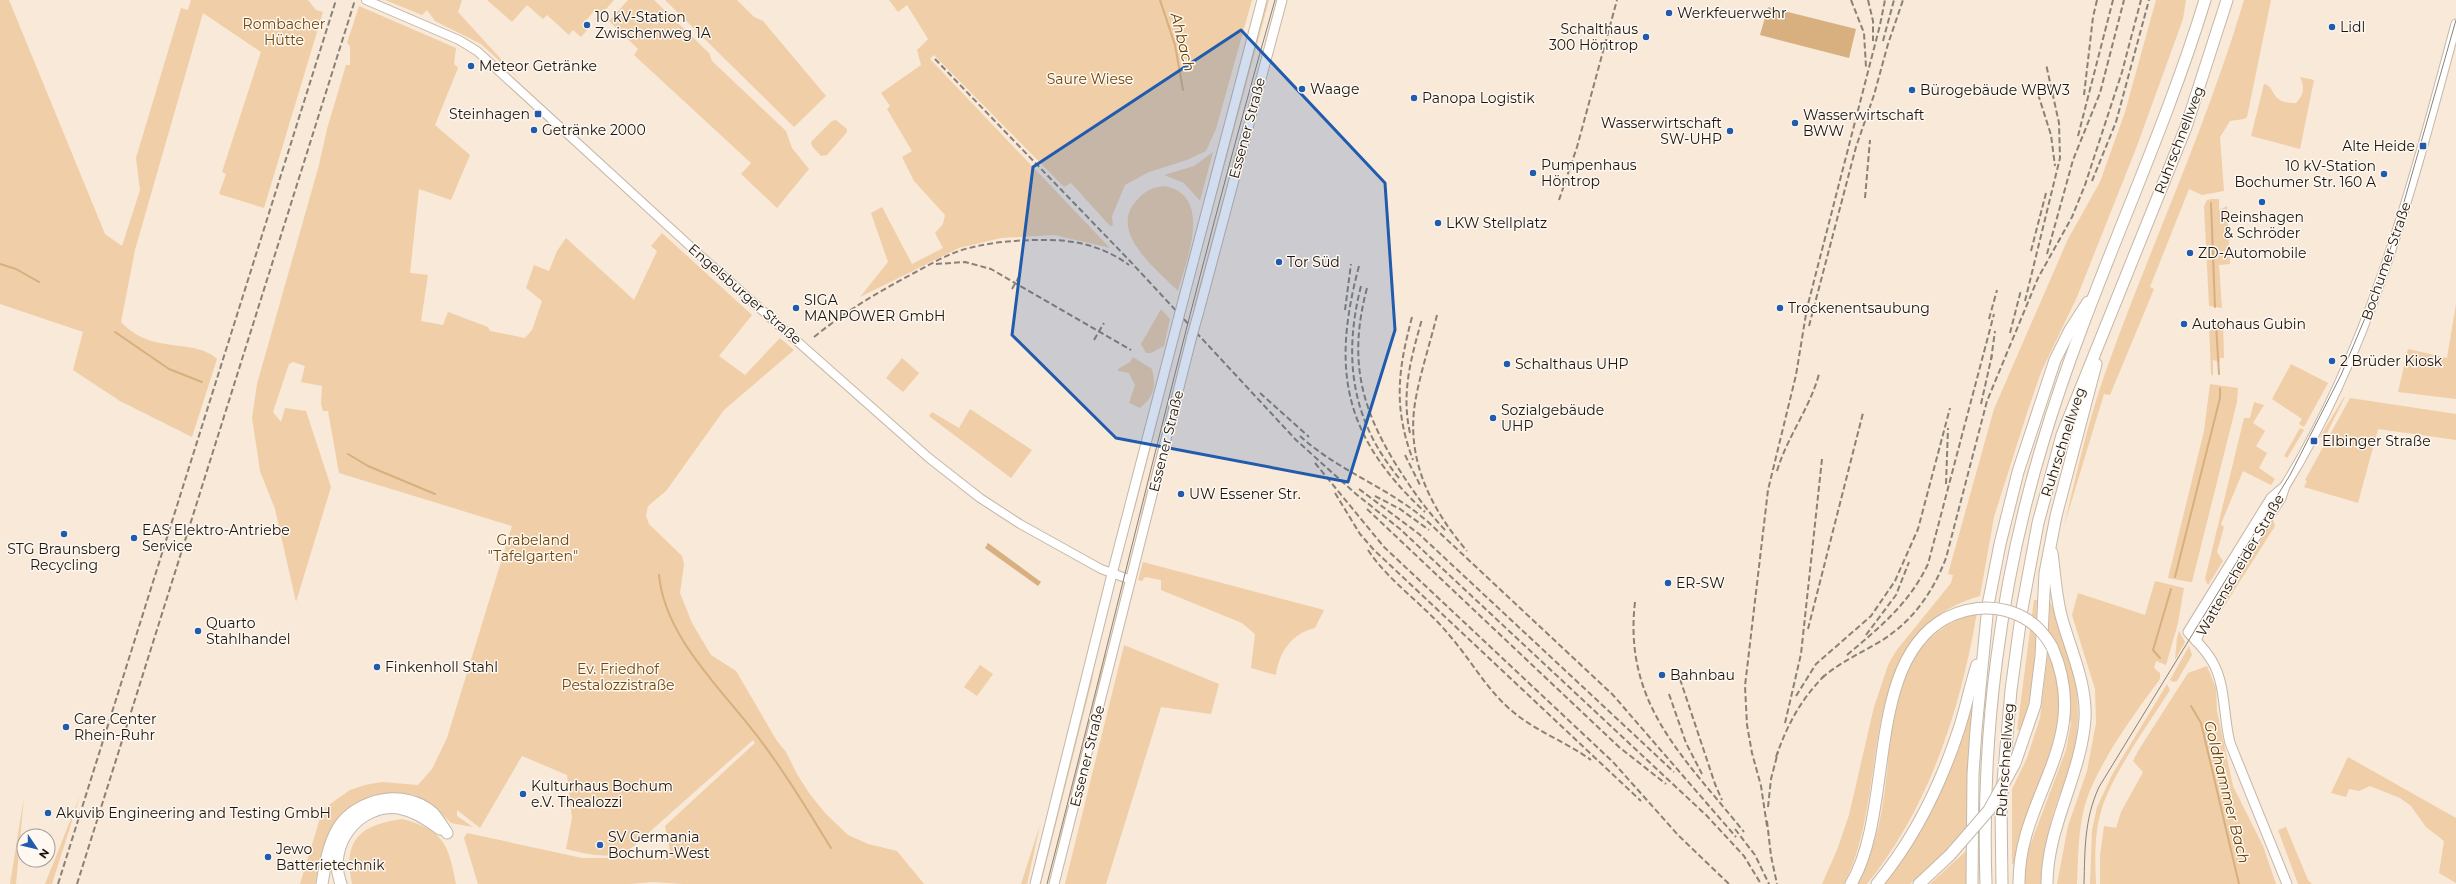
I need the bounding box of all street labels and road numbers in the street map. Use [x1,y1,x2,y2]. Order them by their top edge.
street label: Essener Straße [1225,75,1269,181]
street label: Ruhrschnellweg [2150,83,2208,197]
street label: Bochumer Straße [2357,199,2415,323]
street label: Engelsburger Straße [685,240,805,348]
street label: Ruhrschnellweg [2037,385,2089,499]
street label: Essener Straße [1145,388,1187,494]
street label: Wattenscheider Straße [2192,491,2288,639]
street label: Ruhrschnellweg [1992,702,2018,818]
street label: Essener Straße [1066,703,1108,809]

